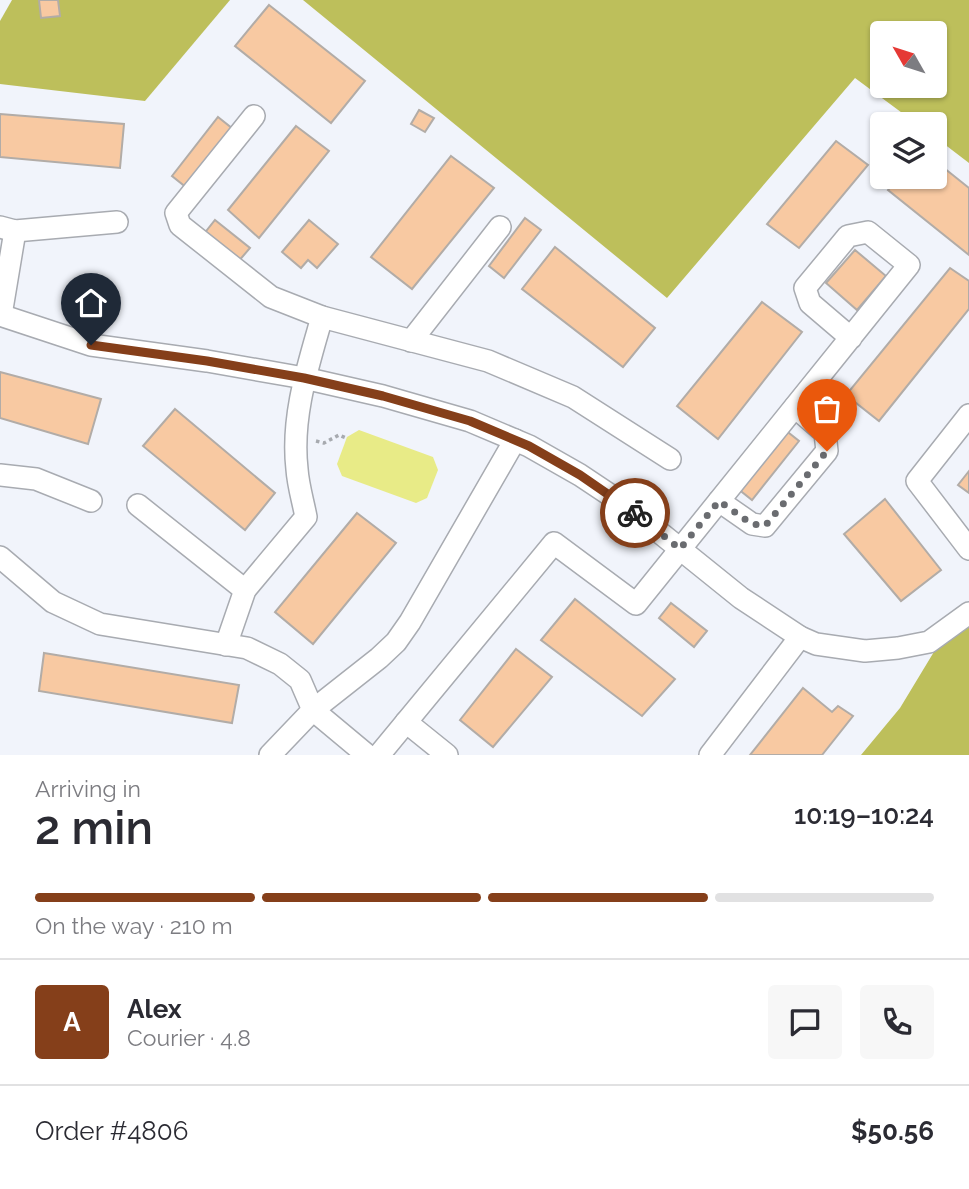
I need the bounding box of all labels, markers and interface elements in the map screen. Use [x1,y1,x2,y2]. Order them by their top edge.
north arrow [870,21,947,98]
map controls [870,21,947,189]
button: layers [870,112,947,189]
pin [61,273,121,345]
icon: home [72,284,110,322]
pin [797,379,857,451]
icon: bag [808,390,846,428]
courier [600,478,670,548]
icon: bike [616,494,654,532]
text: Arriving in [35,775,141,802]
text: 10:19–10:24 [794,800,934,830]
text: 2 min [35,801,153,855]
text: On the way · 210 m [35,912,233,939]
button: chat [768,985,842,1059]
button: phone [860,985,934,1059]
text: Alex [127,994,182,1024]
text: A [63,1007,81,1037]
text: Courier · 4.8 [127,1024,251,1051]
text: Order #4806 [35,1116,188,1146]
text: $50.56 [851,1116,934,1146]

